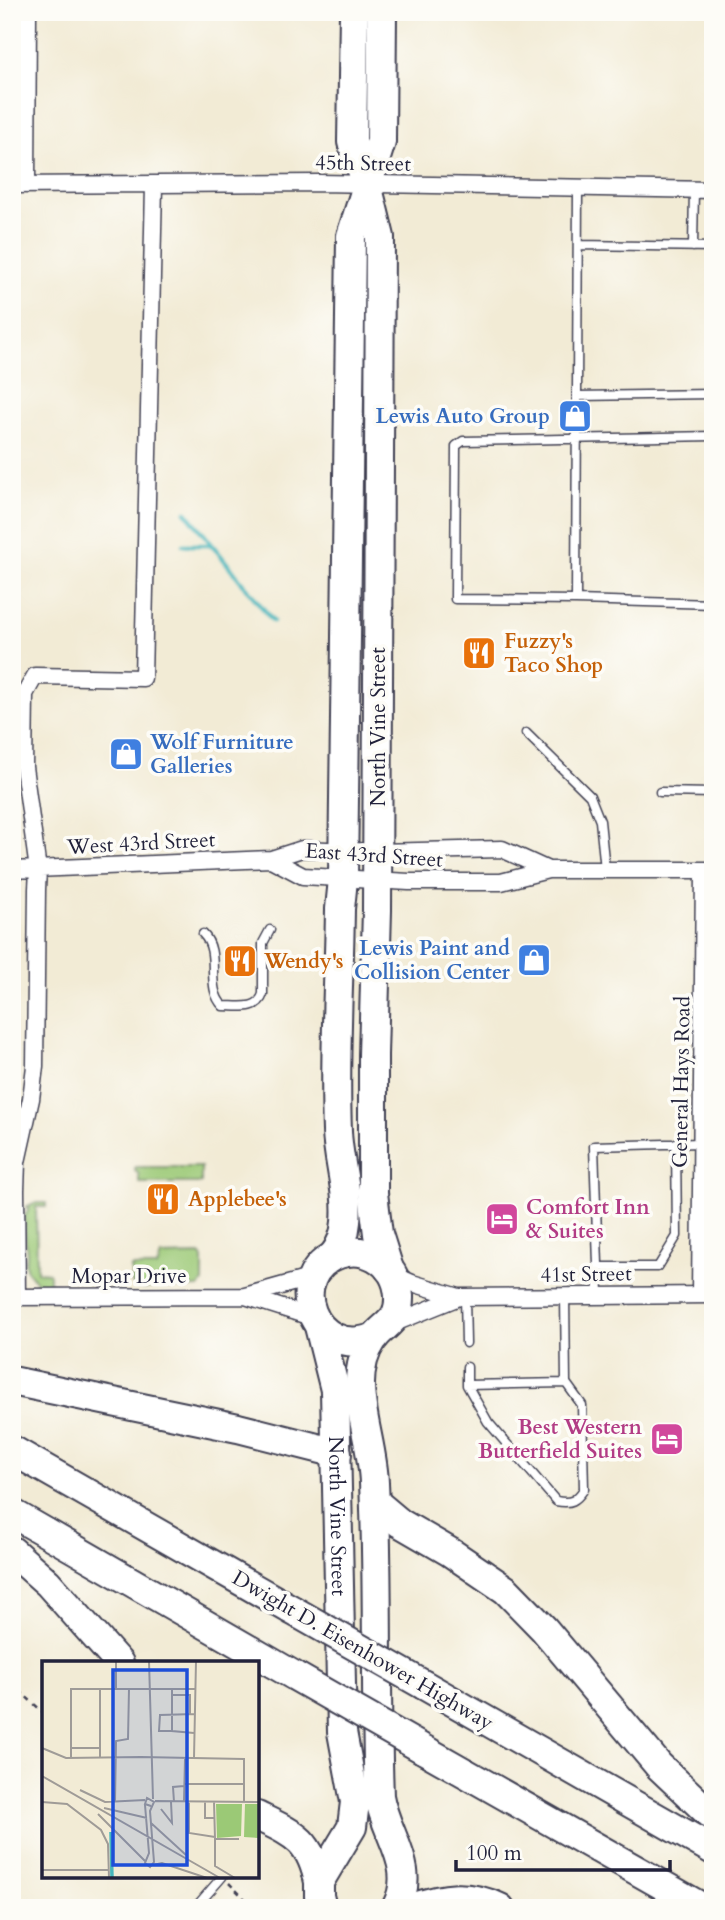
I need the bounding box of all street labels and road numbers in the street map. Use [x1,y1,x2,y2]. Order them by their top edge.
street label: 45th Street [315,148,412,179]
street label: North Vine Street [364,647,393,807]
street label: West 43rd Street [65,825,216,862]
street label: East 43rd Street [304,836,444,875]
street label: General Hays Road [666,996,697,1168]
street label: 41st Street [540,1259,632,1290]
street label: Mopar Drive [71,1262,187,1291]
street label: North Vine Street [321,1436,353,1597]
street label: Dwight D. Eisenhower Highway [227,1564,499,1737]

